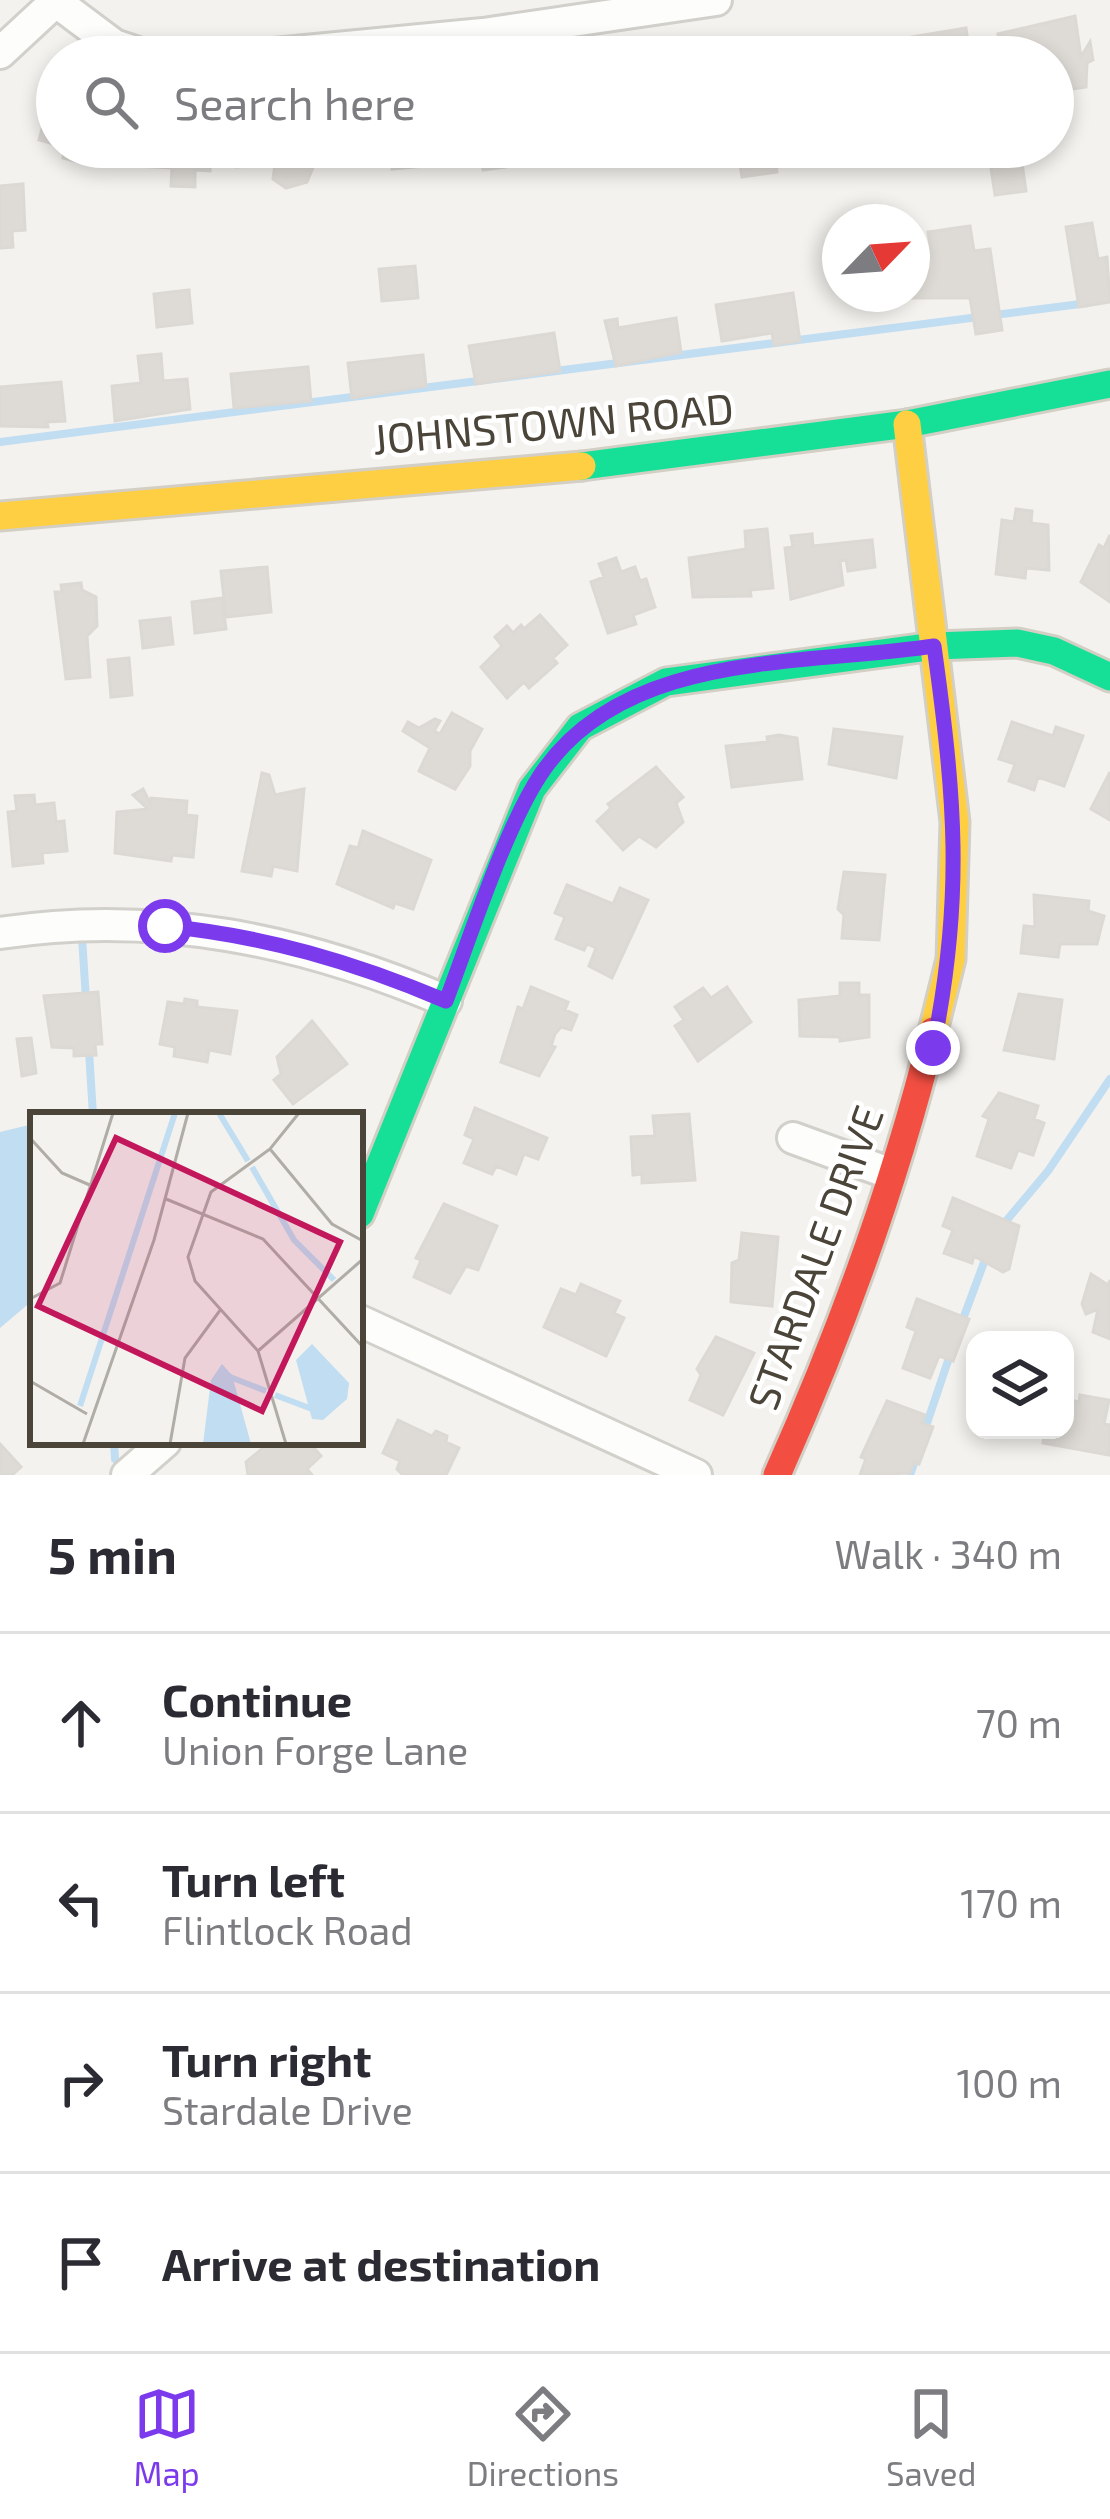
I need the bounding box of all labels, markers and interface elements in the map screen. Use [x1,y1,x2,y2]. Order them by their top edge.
search box [36,36,1074,168]
icon: search [78,69,144,135]
text: Search here [174,75,416,129]
north arrow [822,204,930,312]
street label: JOHNSTOWN ROAD [370,381,736,463]
route start [138,899,192,953]
route end [906,1021,960,1075]
street label: STARDALE DRIVE [736,1098,892,1416]
inset map [30,1112,363,1445]
map controls [966,1331,1074,1439]
button: layers [966,1331,1074,1439]
text: 5 min [48,1523,177,1584]
text: Walk · 340 m [834,1530,1062,1577]
text: Continue [162,1672,352,1726]
icon: ahead [48,1690,114,1756]
text: 70 m [976,1699,1062,1746]
text: Union Forge Lane [162,1726,468,1773]
text: Turn left [162,1852,345,1906]
icon: left [48,1870,114,1936]
text: 170 m [960,1879,1062,1926]
text: Flintlock Road [162,1906,413,1953]
text: Turn right [162,2032,371,2086]
icon: right [48,2050,114,2116]
text: 100 m [957,2059,1062,2106]
text: Stardale Drive [162,2086,413,2133]
icon: arrive [48,2230,114,2296]
text: Arrive at destination [162,2236,600,2290]
tab: Map [134,2381,200,2493]
tab: Directions [467,2381,619,2493]
tab: Saved [886,2381,976,2493]

